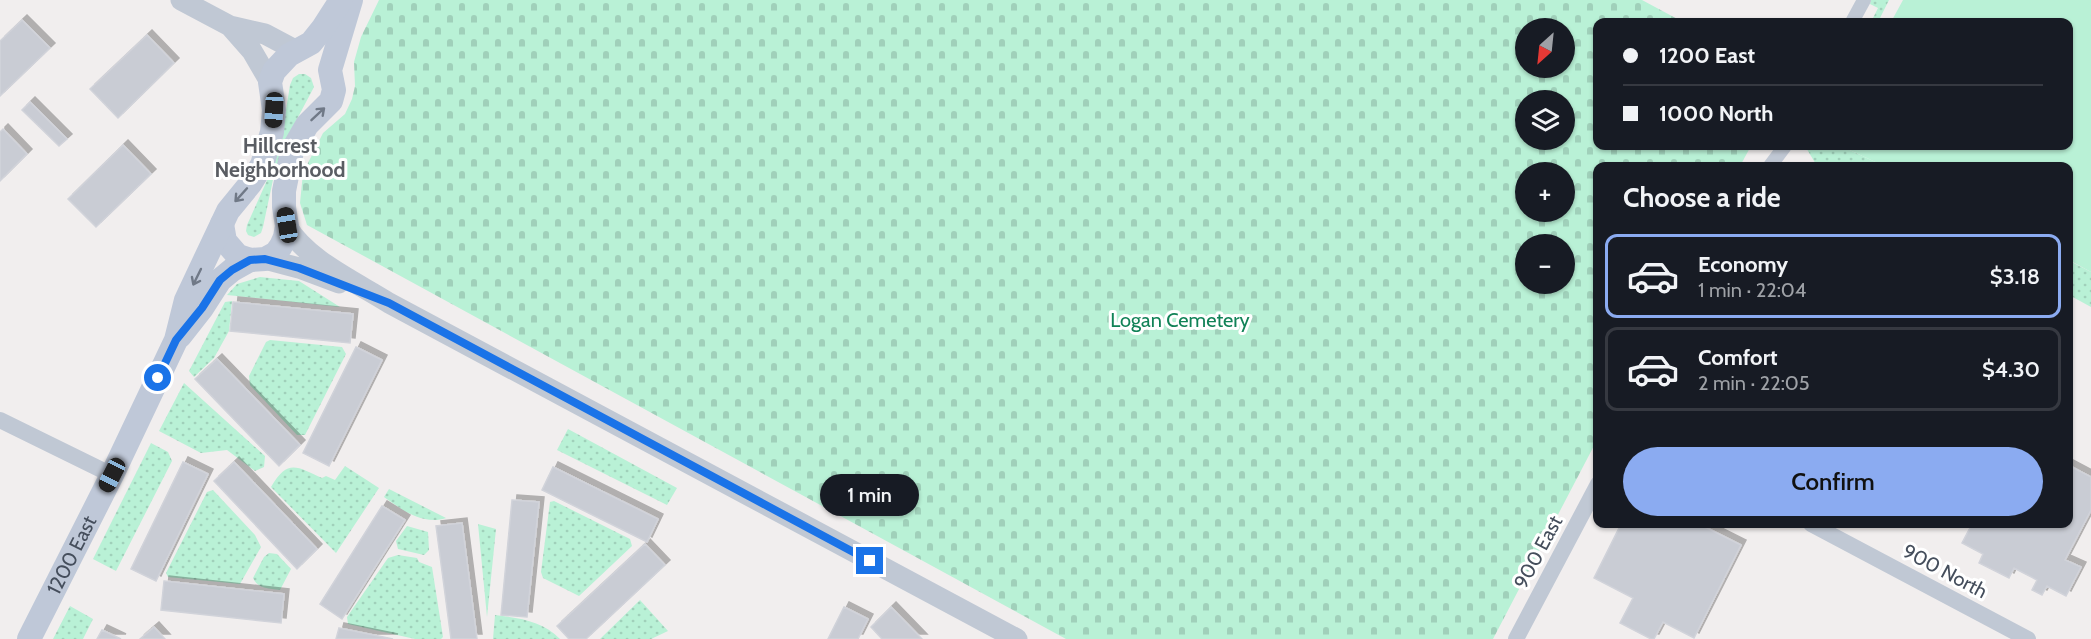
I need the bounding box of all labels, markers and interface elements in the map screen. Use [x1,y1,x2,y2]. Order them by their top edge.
north arrow [1515,18,1575,78]
map controls [1515,18,1575,294]
text: 1200 East [1659,42,1755,69]
button: layers [1515,90,1575,150]
car [264,92,284,128]
text: 1000 North [1659,100,1773,127]
one-way arrow [310,107,325,121]
district label: Hillcrest Neighborhood [215,133,345,182]
button: + [1515,162,1575,222]
text: Choose a ride [1623,181,1781,214]
one-way arrow [234,187,248,202]
car [275,206,299,244]
button: − [1515,234,1575,294]
icon: car [1626,249,1680,303]
text: Economy [1698,251,1788,278]
text: $3.18 [1990,263,2040,290]
one-way arrow [191,268,203,286]
text: 1 min · 22:04 [1698,278,1806,302]
park label: Logan Cemetery [1110,308,1250,332]
icon: car [1626,342,1680,396]
text: Comfort [1698,344,1777,371]
text: $4.30 [1982,356,2040,383]
route start [144,364,171,391]
text: 2 min · 22:05 [1698,371,1810,395]
button: Confirm [1623,447,2043,516]
car [96,455,128,495]
callout: 1 min [820,474,920,516]
text: 1 min [847,483,892,507]
street label: 1200 East [42,511,102,599]
street label: 900 East [1509,511,1567,593]
street label: 900 North [1899,539,1991,603]
route end [856,547,883,574]

